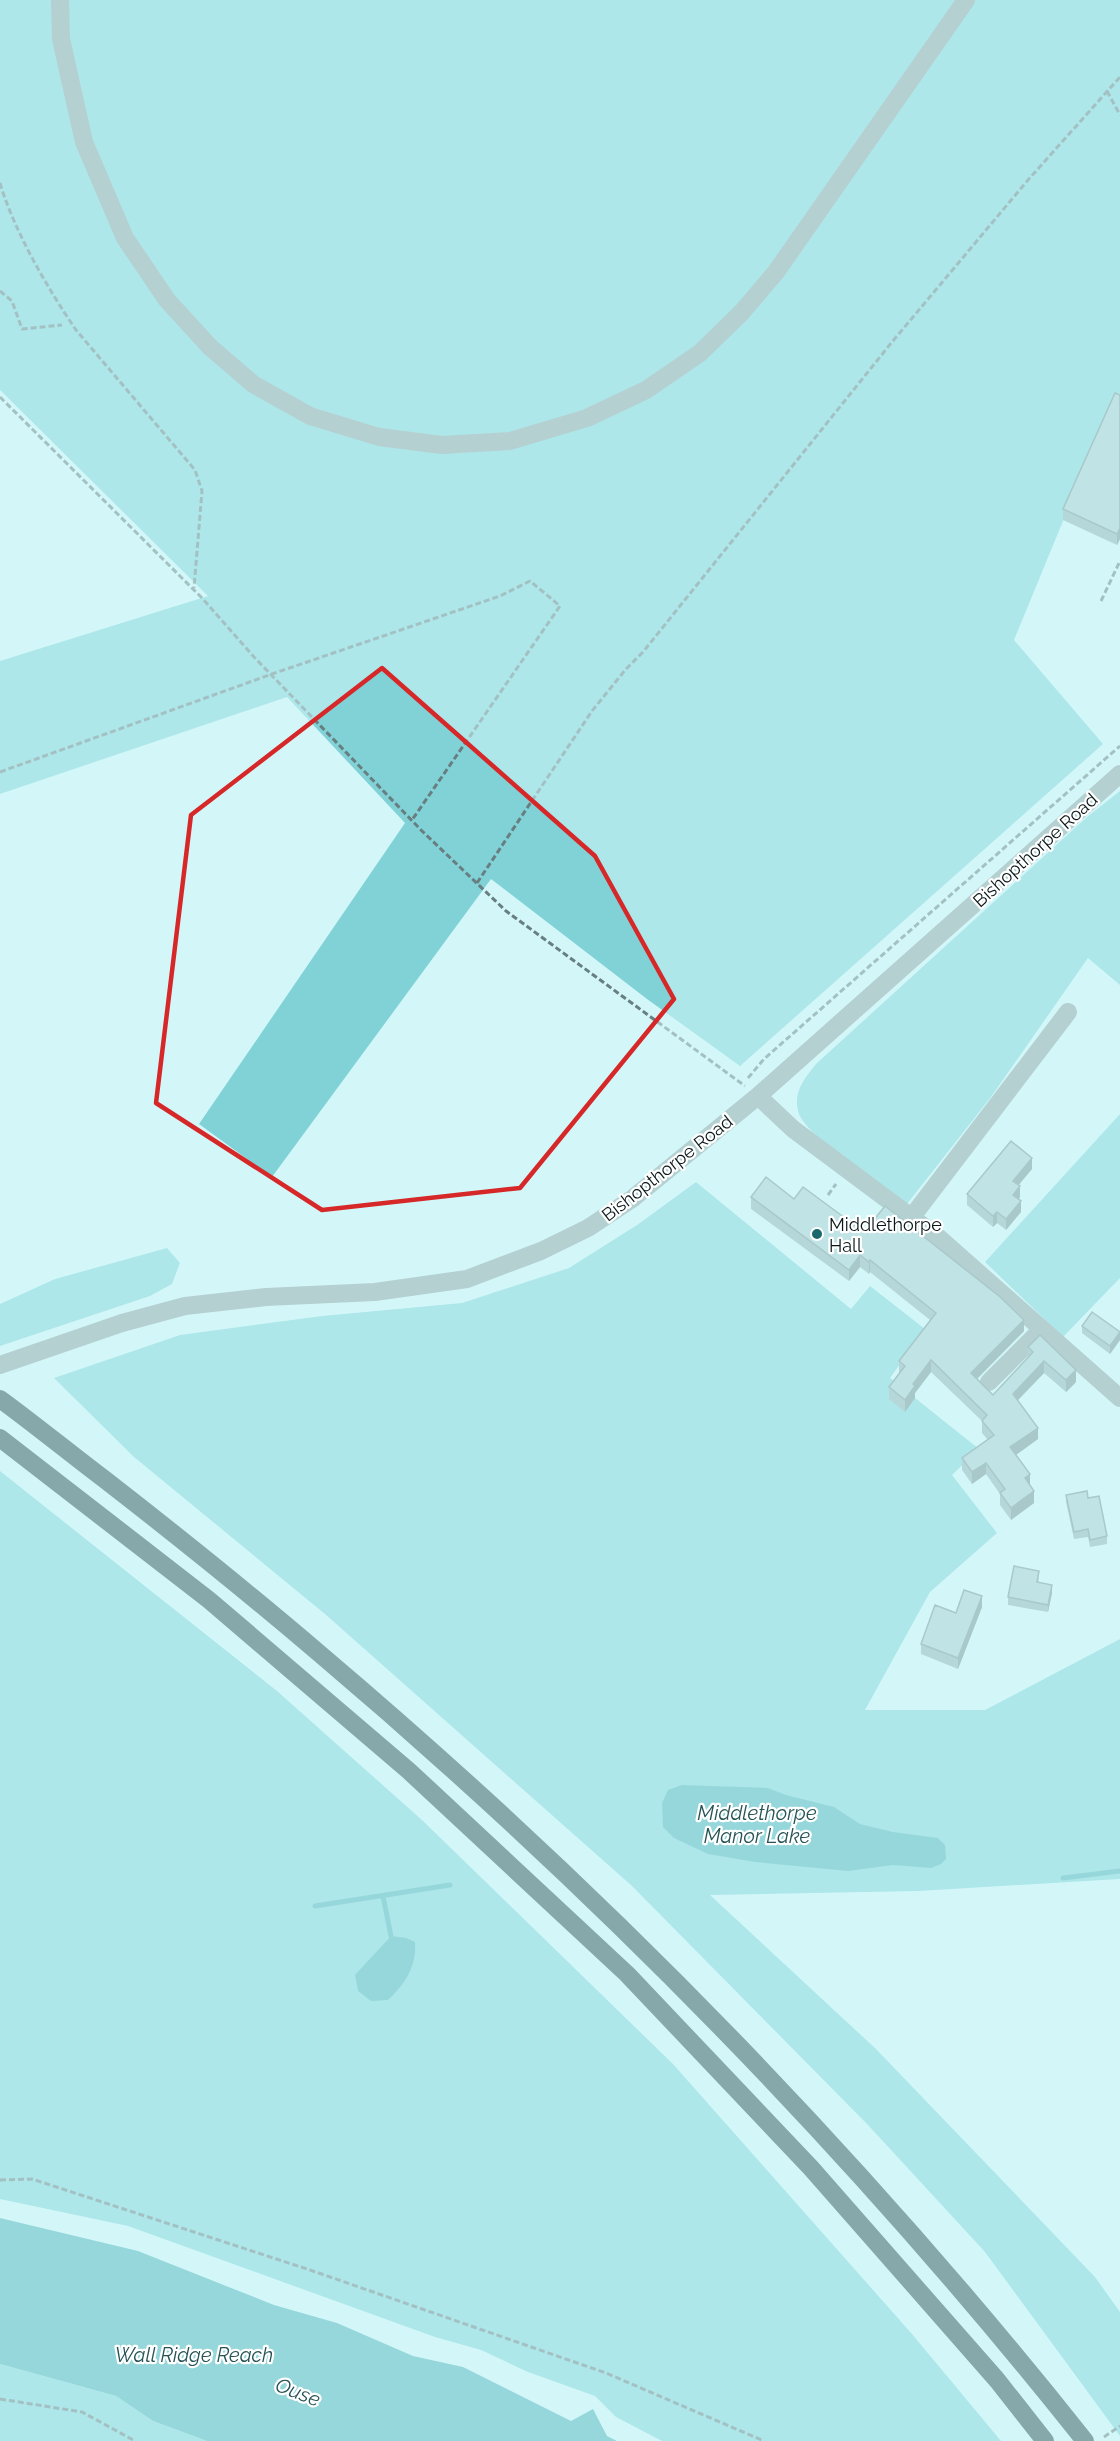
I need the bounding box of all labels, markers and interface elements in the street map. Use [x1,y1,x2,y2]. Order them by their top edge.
street label: Bishopthorpe Road [969,789,1101,911]
street label: Bishopthorpe Road [598,1111,736,1225]
place label: Middlethorpe Hall [829,1214,942,1256]
marker: Middlethorpe Hall [810,1227,824,1241]
water label: Middlethorpe Manor Lake [697,1801,817,1848]
water label: Wall Ridge Reach [115,2343,273,2367]
water label: Ouse [272,2373,324,2412]

